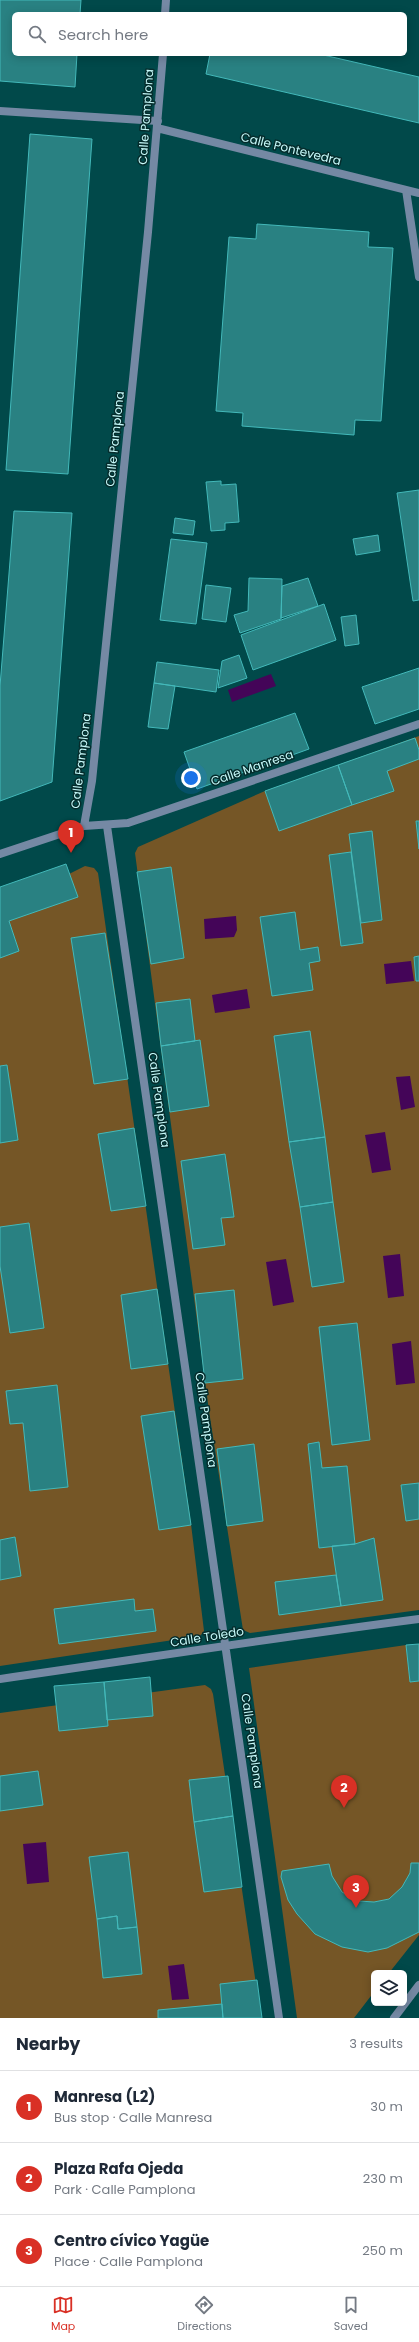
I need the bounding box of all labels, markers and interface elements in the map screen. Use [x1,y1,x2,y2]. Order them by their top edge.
search box [12,12,407,56]
icon: search [26,23,48,45]
text: Search here [58,24,148,45]
street label: Calle Pamplona [134,69,157,165]
street label: Calle Pontevedra [239,128,343,169]
street label: Calle Pamplona [101,390,128,488]
street label: Calle Pamplona [66,712,95,810]
street label: Calle Manresa [208,745,295,790]
your location [181,768,201,788]
pin: 1 [58,820,84,853]
street label: Calle Pamplona [144,1051,175,1149]
street label: Calle Pamplona [191,1371,222,1469]
street label: Calle Toledo [169,1622,245,1651]
street label: Calle Pamplona [237,1692,268,1790]
pin: 2 [331,1775,357,1808]
pin: 3 [343,1875,369,1908]
map controls [371,1970,407,2006]
button: layers [371,1970,407,2006]
text: Nearby [16,2032,80,2056]
text: 3 results [349,2034,403,2053]
text: Manresa (L2) [54,2086,156,2107]
text: 1 [27,2097,31,2116]
text: 30 m [370,2097,403,2116]
text: Bus stop · Calle Manresa [54,2108,212,2127]
text: Plaza Rafa Ojeda [54,2158,183,2179]
text: 2 [25,2169,33,2188]
text: 230 m [363,2169,403,2188]
text: Park · Calle Pamplona [54,2180,195,2199]
text: Centro cívico Yagüe [54,2230,209,2251]
text: 3 [25,2241,33,2260]
text: 250 m [362,2241,403,2260]
text: Place · Calle Pamplona [54,2252,203,2271]
tab: Map [51,2294,75,2335]
tab: Directions [177,2294,232,2335]
tab: Saved [334,2294,368,2335]

